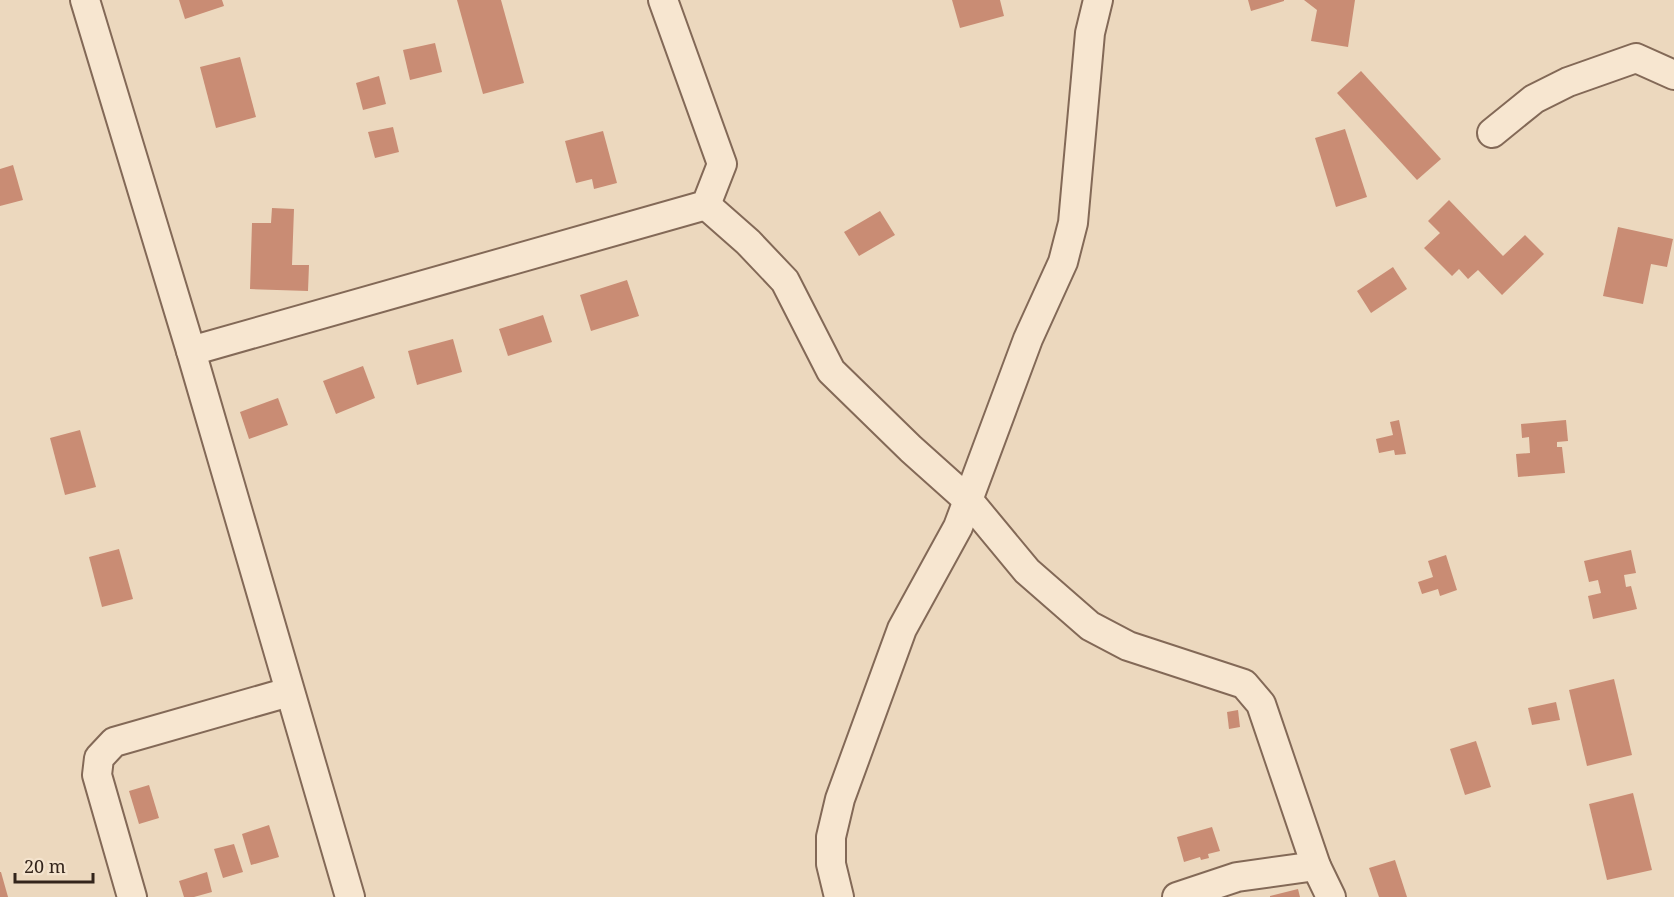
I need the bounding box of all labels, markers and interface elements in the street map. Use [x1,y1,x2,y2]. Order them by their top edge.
scale bar [15,846,93,884]
text: 20 m [24,854,66,878]

